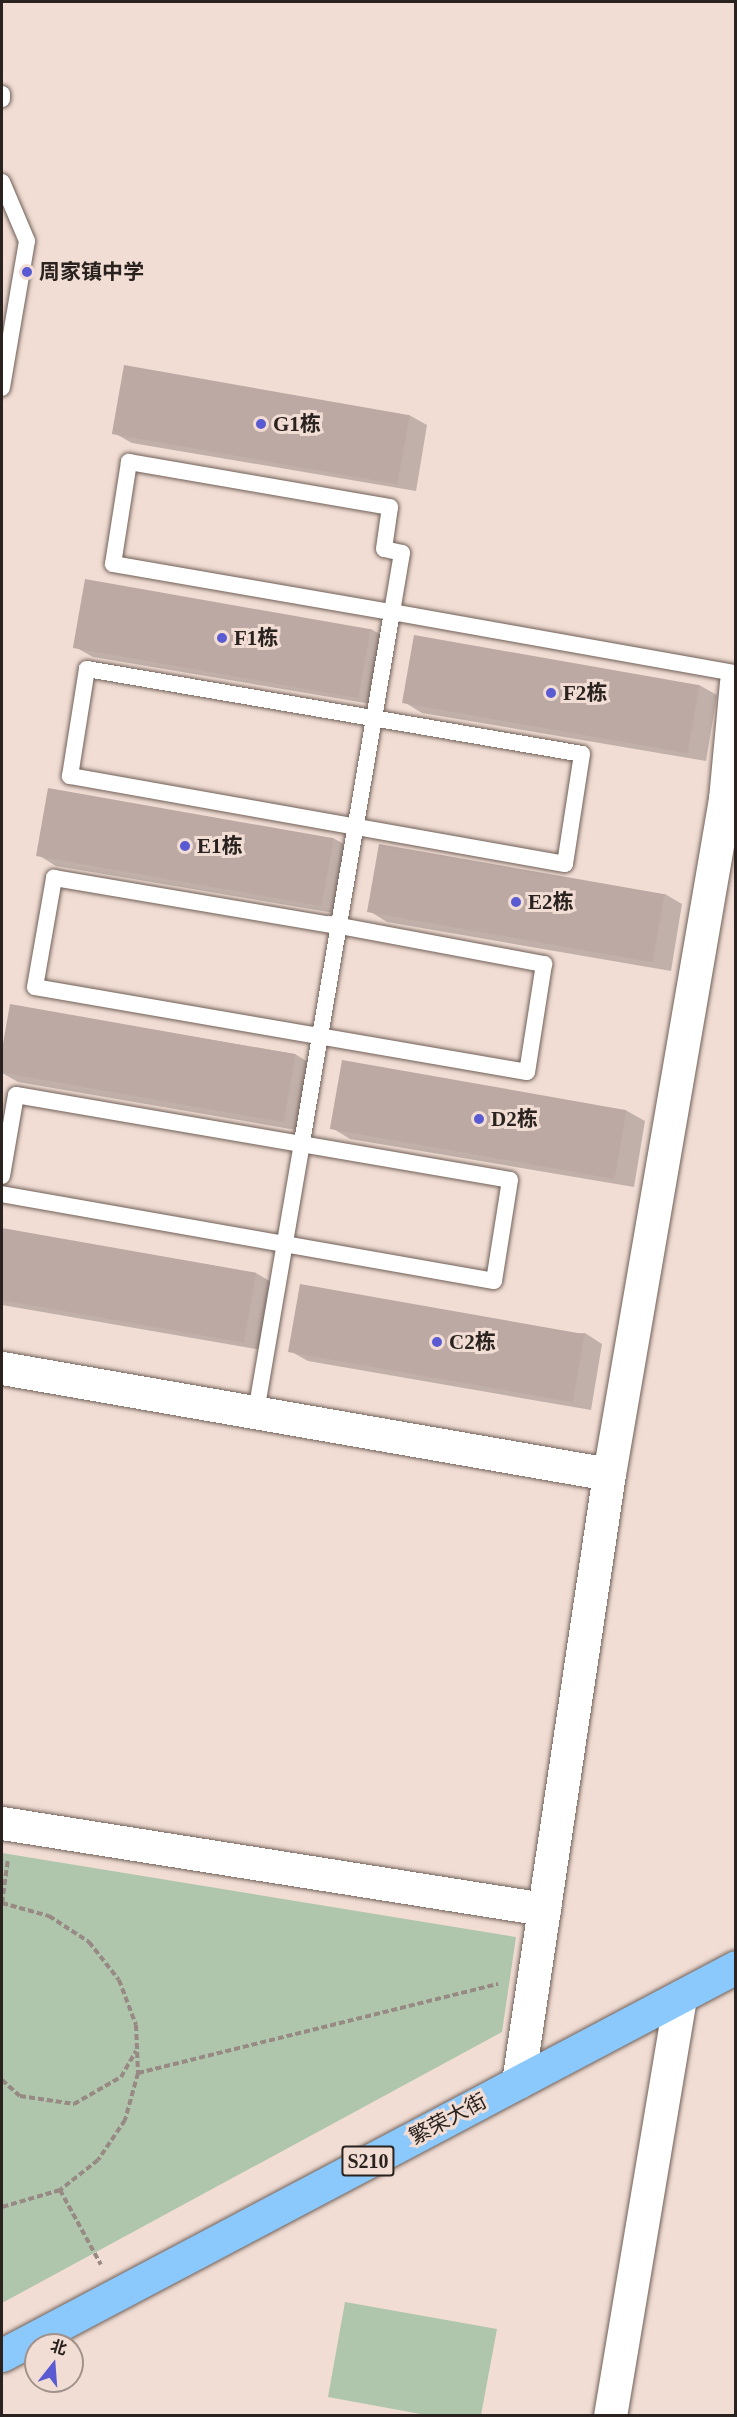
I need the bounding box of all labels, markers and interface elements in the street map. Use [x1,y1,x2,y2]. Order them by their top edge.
place label: 周家镇中学 [39,259,144,285]
marker: 周家镇中学 [20,265,34,279]
place label: G1栋 [273,411,321,437]
marker: G1栋 [254,417,268,431]
place label: F1栋 [234,625,278,651]
marker: F1栋 [215,631,229,645]
place label: F2栋 [563,680,607,706]
marker: F2栋 [544,686,558,700]
place label: E1栋 [197,833,243,859]
marker: E1栋 [178,839,192,853]
place label: E2栋 [528,889,574,915]
marker: E2栋 [509,895,523,909]
place label: D2栋 [491,1106,538,1132]
marker: D2栋 [472,1112,486,1126]
place label: C2栋 [449,1329,496,1355]
marker: C2栋 [430,1335,444,1349]
street label: 繁荣大街 [405,2088,491,2150]
road number: S210 [341,2144,395,2178]
north arrow [24,2333,84,2393]
text: 北 [49,2337,69,2358]

